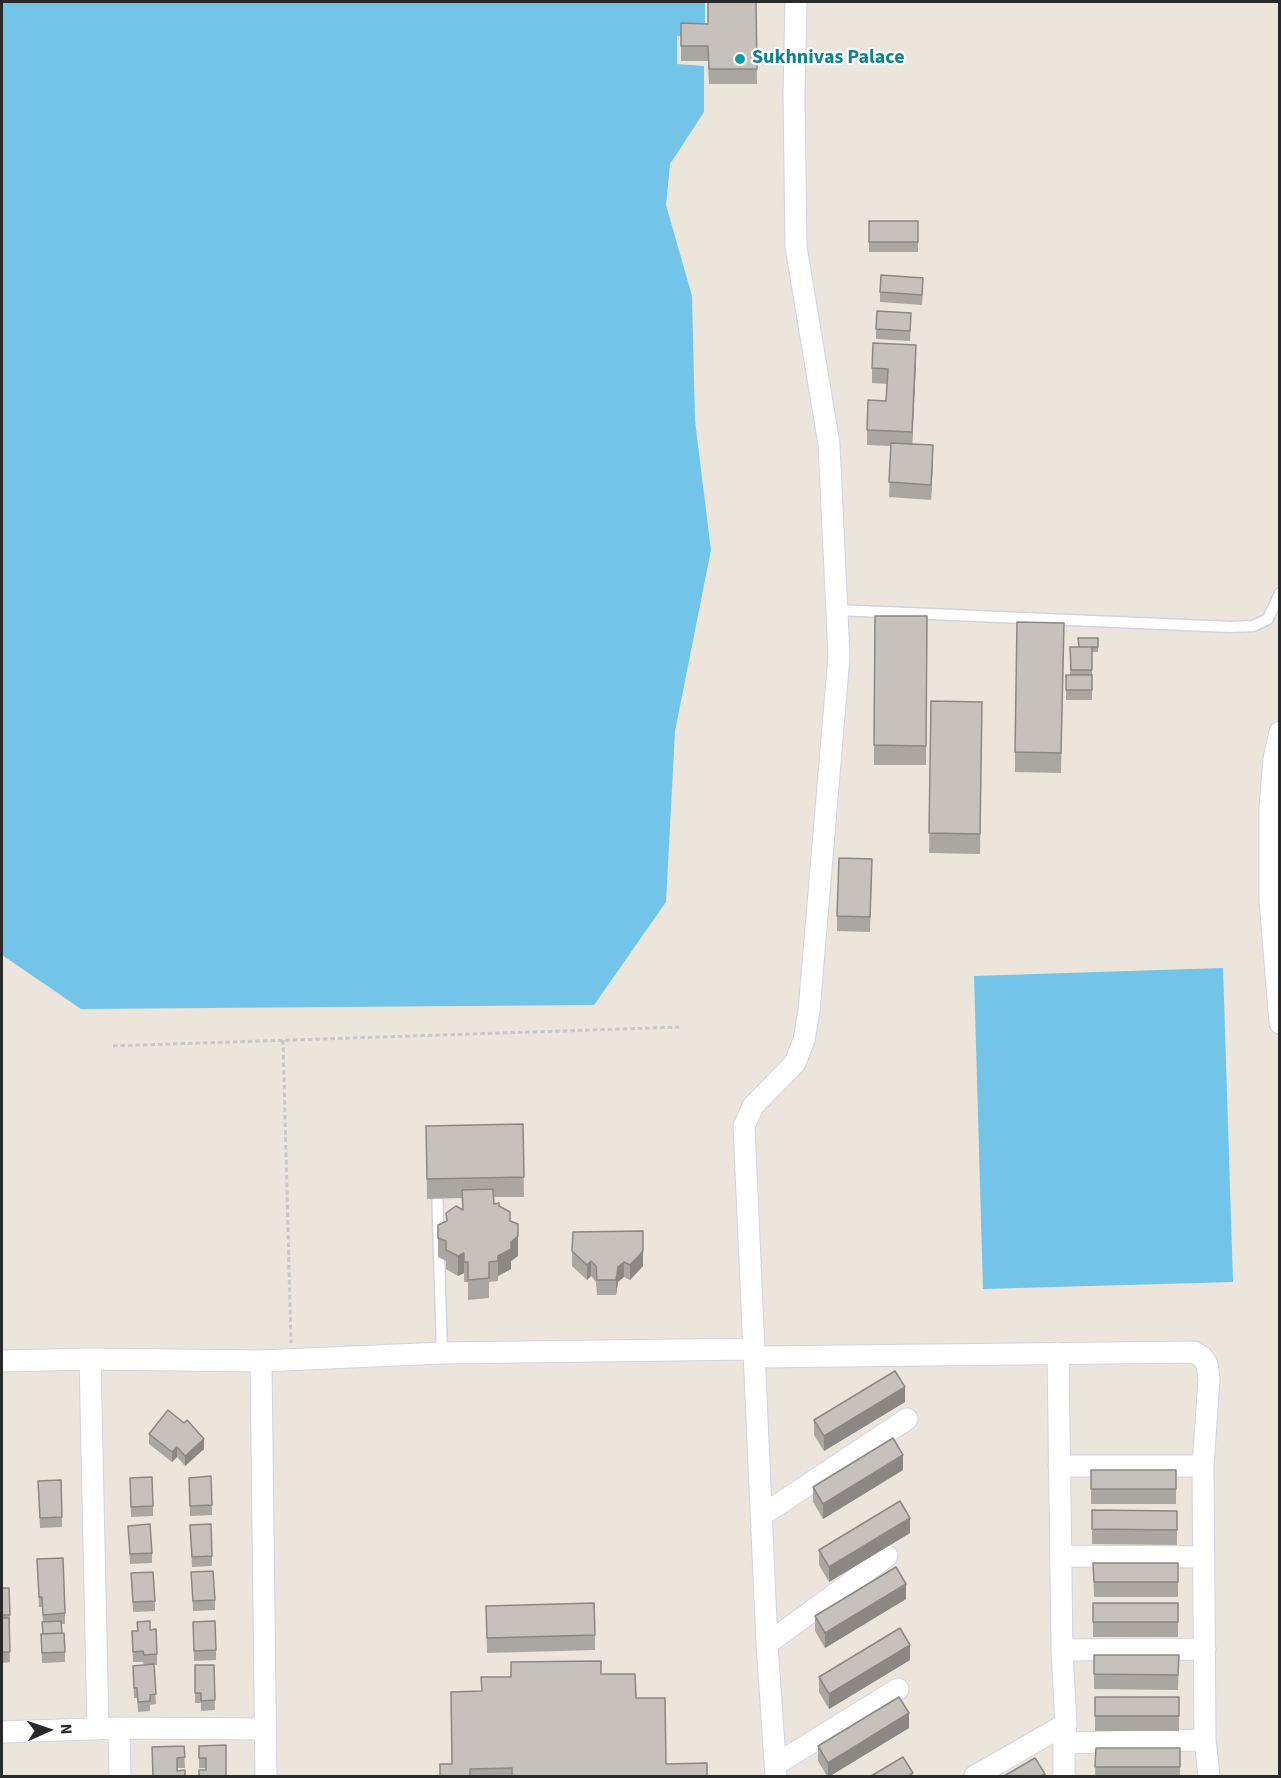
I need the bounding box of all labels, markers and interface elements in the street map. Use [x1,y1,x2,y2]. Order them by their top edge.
place label: Sukhnivas Palace [752,47,904,71]
marker: Sukhnivas Palace [733,52,747,66]
north arrow [18,1700,78,1760]
text: N [55,1723,77,1735]

